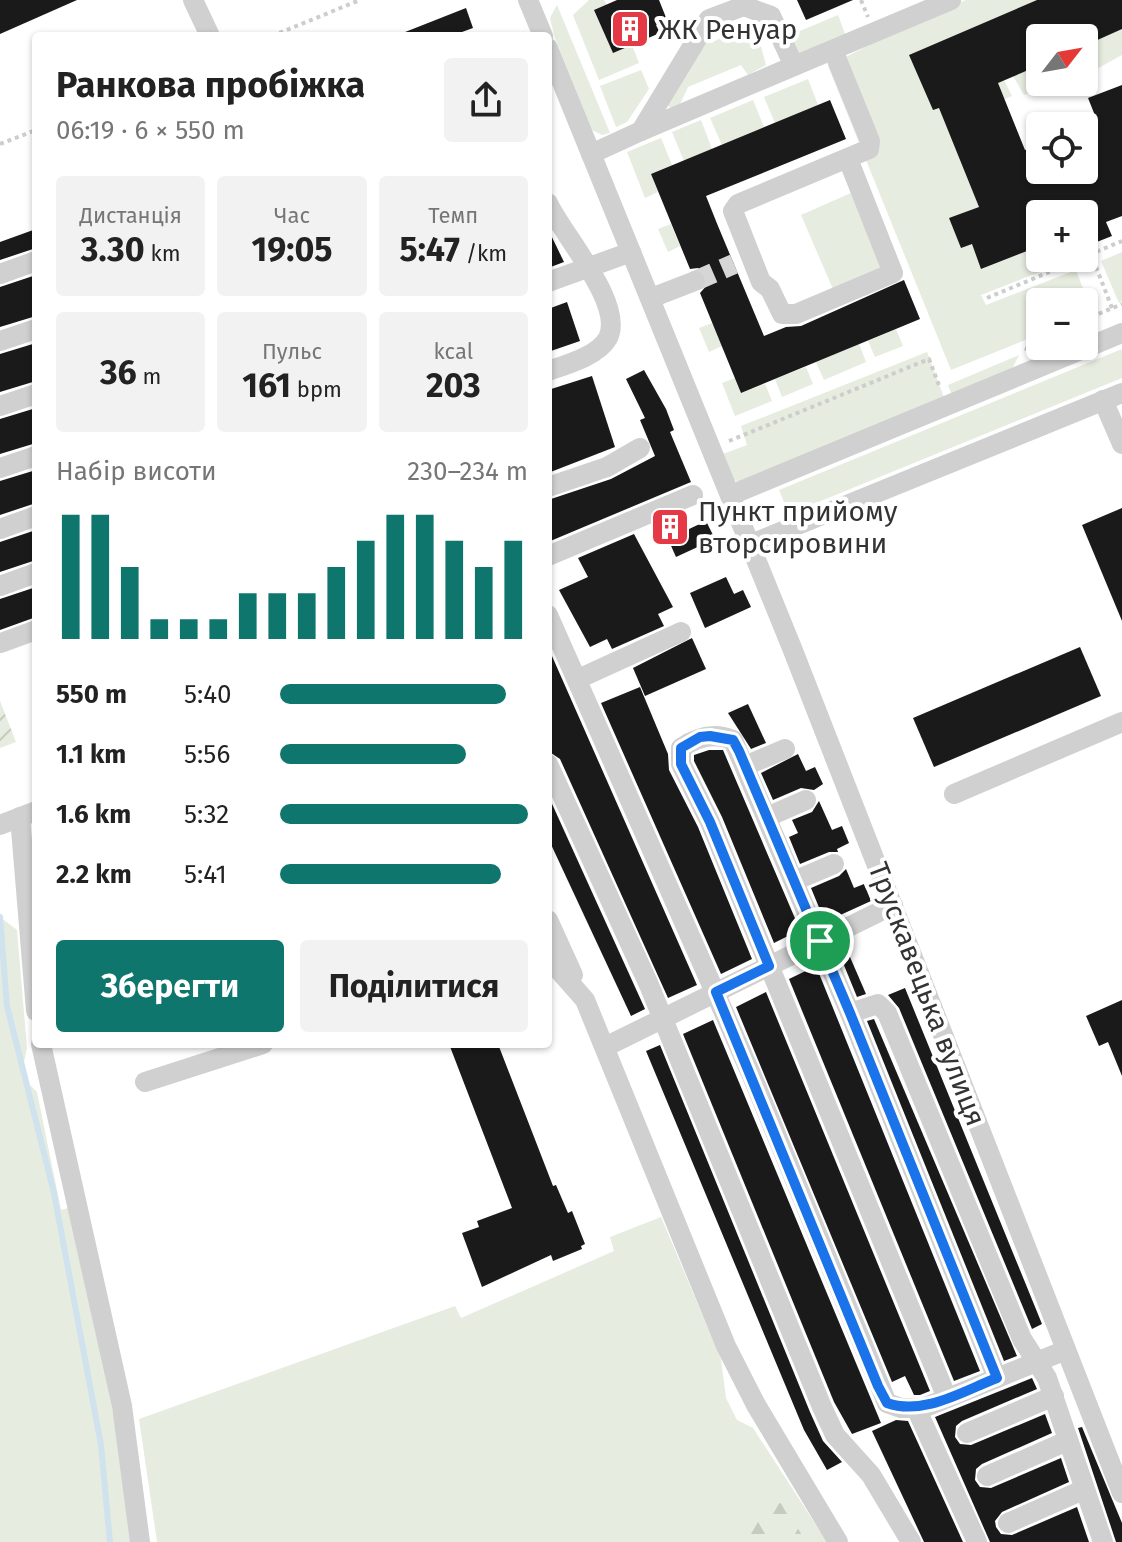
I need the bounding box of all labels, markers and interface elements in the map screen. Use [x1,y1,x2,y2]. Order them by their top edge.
building icon: ЖК Ренуар [609,8,651,50]
place label: ЖК Ренуар [658,13,797,46]
north arrow [1026,24,1098,96]
map controls [1026,24,1098,360]
button: share [444,58,528,142]
text: Ранкова пробіжка [56,63,365,107]
button: locate [1026,112,1098,184]
text: 06:19 · 6 × 550 m [56,115,245,146]
button: + [1026,200,1098,272]
text: Дистанція [79,202,182,229]
text: Час [274,202,310,229]
text: Темп [428,202,478,229]
text: 3.30 [81,229,145,270]
text: 19:05 [251,229,333,270]
text: 5:47 [399,229,460,270]
text: km [145,240,181,267]
text: /km [460,240,507,267]
button: − [1026,288,1098,360]
text: Пульс [262,338,322,365]
text: kcal [434,338,473,365]
text: 36 [100,352,137,393]
text: m [137,363,161,390]
text: 161 [242,365,291,406]
text: 203 [426,365,481,406]
text: bpm [291,376,342,403]
text: Набір висоти [56,456,217,487]
text: 230–234 m [407,456,528,487]
place label: Пункт прийому вторсировини [698,495,898,560]
building icon: Пункт прийому вторсировини [649,506,691,548]
text: 550 m [56,679,127,710]
text: 5:40 [184,679,231,710]
text: 1.1 km [56,739,126,770]
text: 5:56 [184,739,230,770]
text: 1.6 km [56,799,131,830]
text: 5:32 [184,799,229,830]
street label: Трускавецька вулиця [862,858,992,1130]
text: 2.2 km [56,859,132,890]
text: 5:41 [184,859,227,890]
pin [786,907,854,975]
icon: arrive [798,919,842,963]
button: Зберегти [56,940,284,1032]
button: Поділитися [300,940,528,1032]

